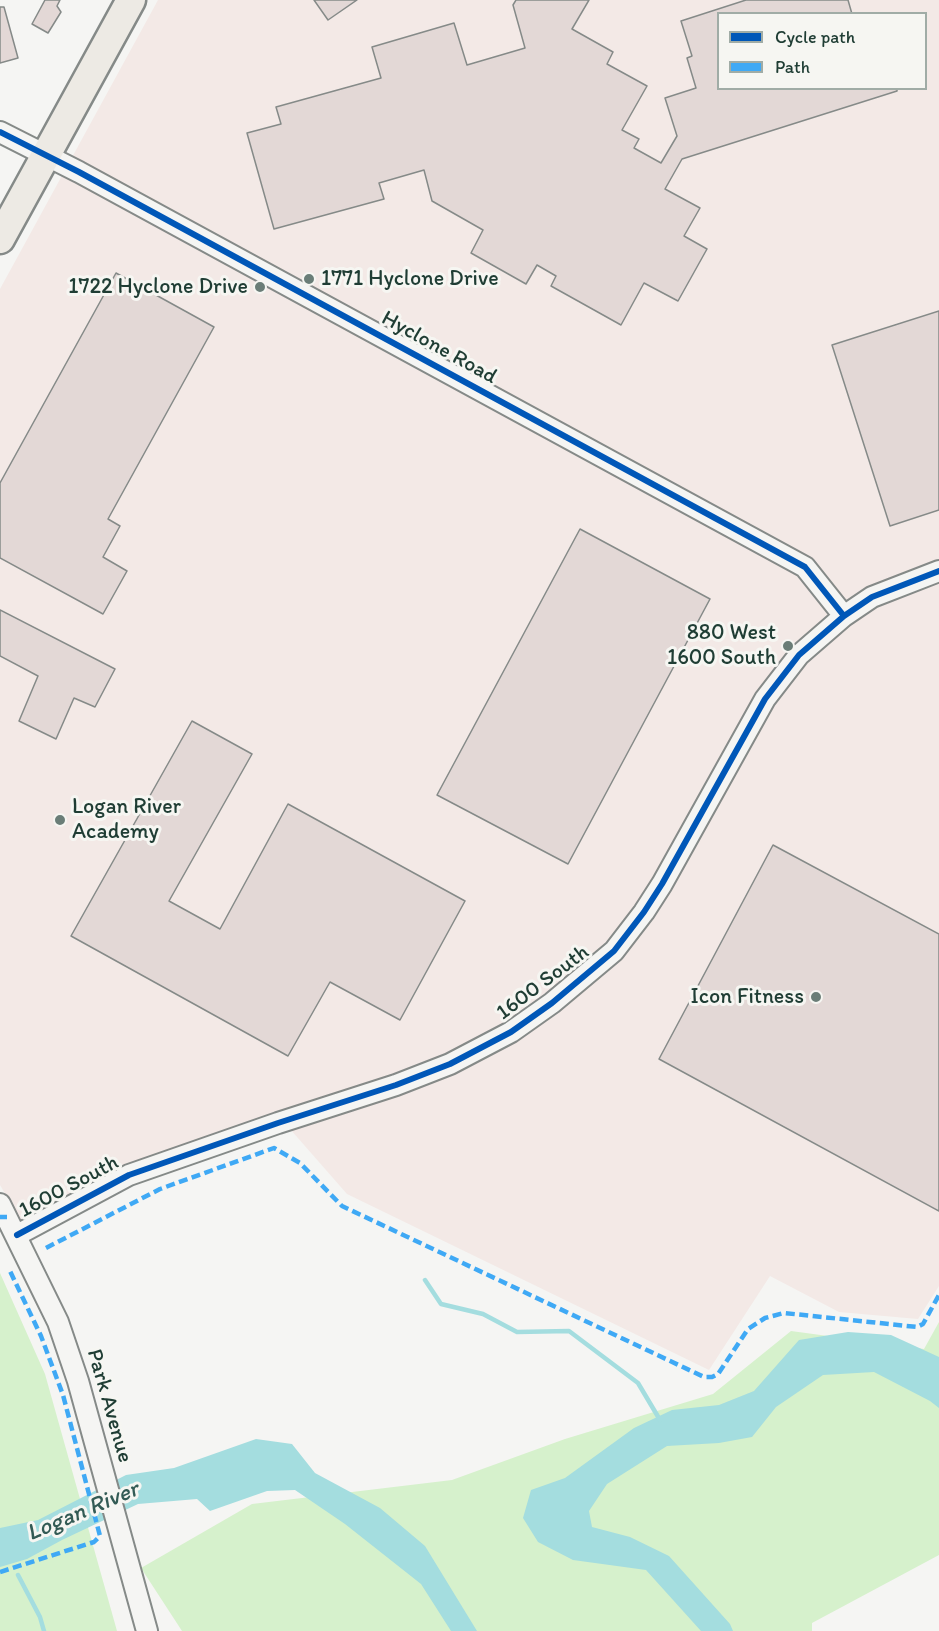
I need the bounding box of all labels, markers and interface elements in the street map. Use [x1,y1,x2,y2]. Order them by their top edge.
legend [717,12,927,90]
text: Cycle path [775,26,855,48]
text: Path [775,56,810,78]
place label: 1771 Hyclone Drive [321,266,499,292]
marker: 1771 Hyclone Drive [302,272,316,286]
place label: 1722 Hyclone Drive [68,274,248,300]
marker: 1722 Hyclone Drive [253,280,267,294]
street label: Hyclone Road [377,305,501,391]
place label: 880 West 1600 South [667,620,776,672]
marker: 880 West 1600 South [781,639,795,653]
place label: Logan River Academy [72,794,181,846]
marker: Logan River Academy [53,813,67,827]
street label: 1600 South [492,940,594,1026]
place label: Icon Fitness [690,984,804,1010]
marker: Icon Fitness [809,990,823,1004]
street label: 1600 South [15,1150,123,1224]
street label: Park Avenue [80,1346,138,1466]
water label: Logan River [23,1476,143,1548]

